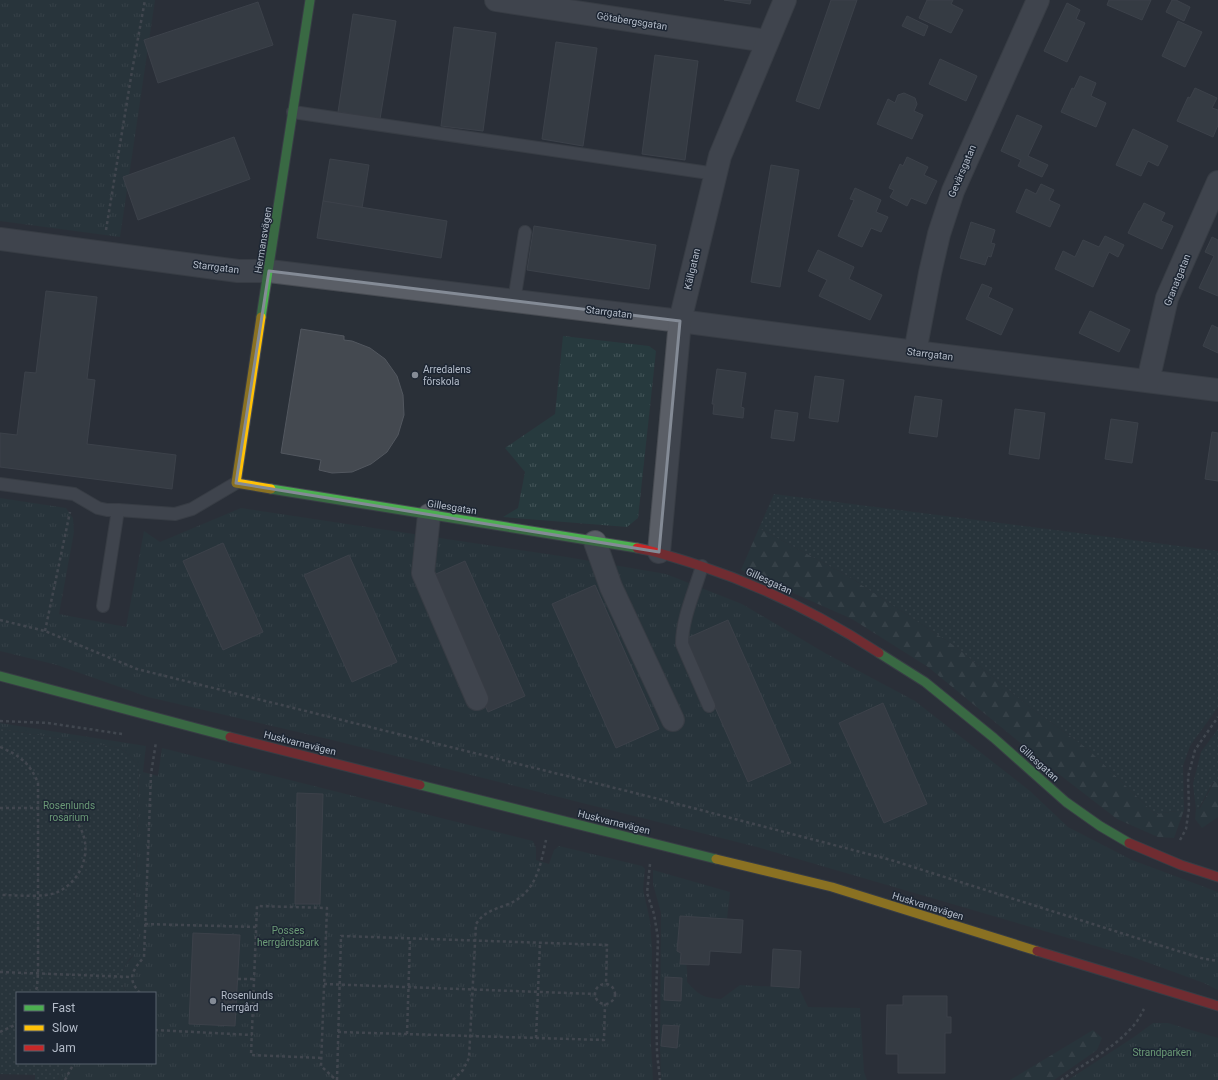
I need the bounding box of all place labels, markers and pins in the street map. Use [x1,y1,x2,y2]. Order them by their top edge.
place label: Arredalens förskola [423,364,471,387]
marker: Arredalens förskola [410,370,420,380]
place label: Rosenlunds herrgård [221,990,273,1013]
marker: Rosenlunds herrgård [208,996,218,1006]

